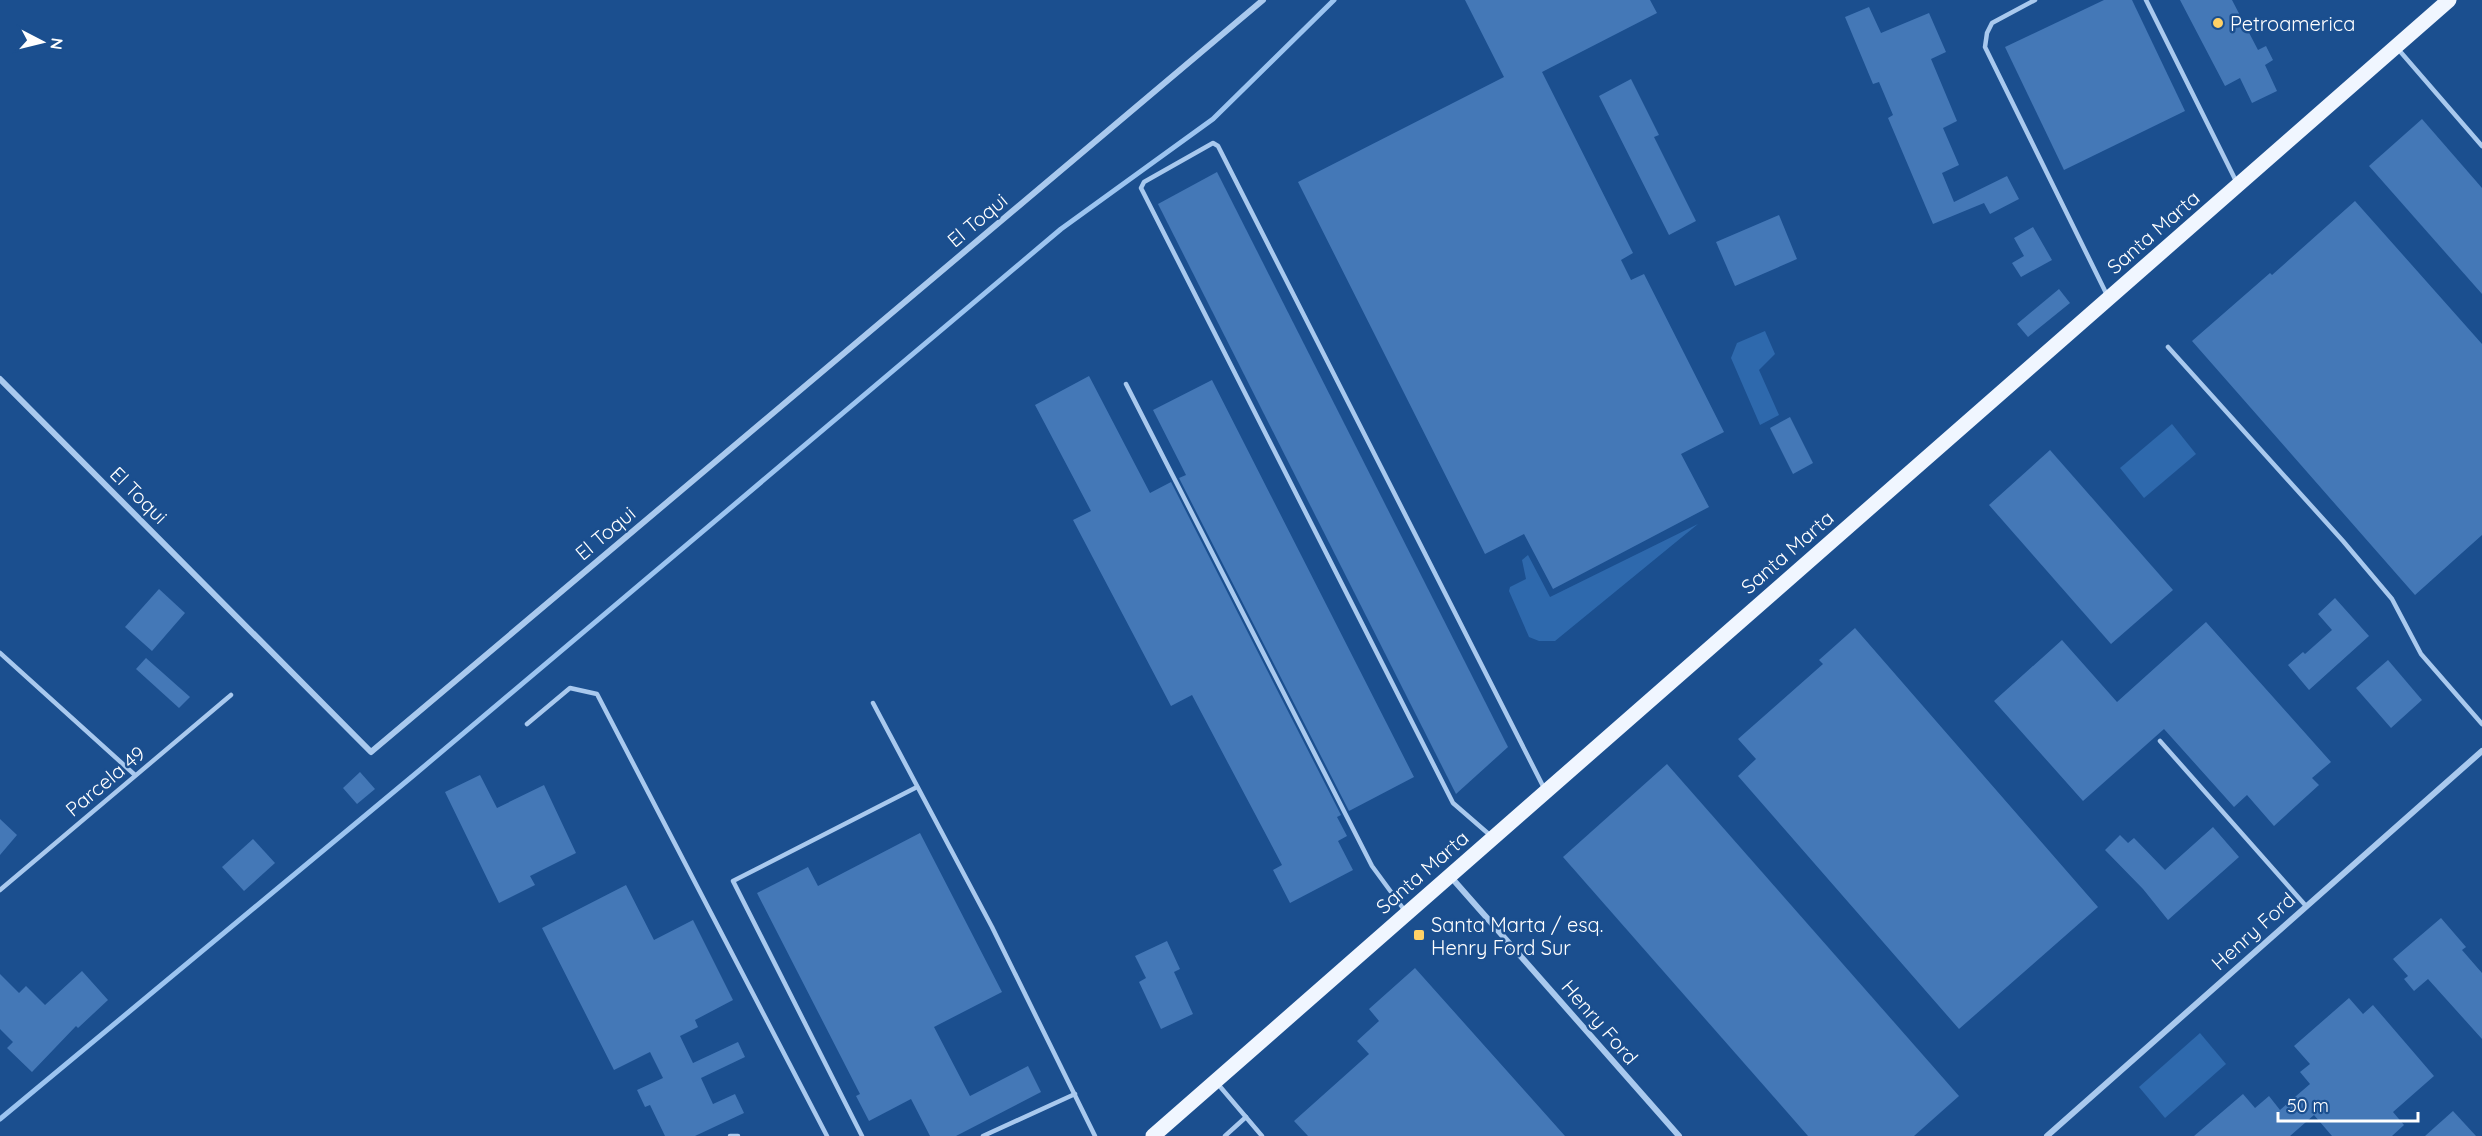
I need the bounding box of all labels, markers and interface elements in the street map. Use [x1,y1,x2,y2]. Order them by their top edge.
place label: Petroamerica [2230,11,2355,36]
north arrow [12,12,72,72]
marker: Petroamerica [2211,16,2225,30]
text: N [46,37,68,51]
street label: Santa Marta [2102,185,2204,279]
street label: El Toqui [942,188,1012,252]
street label: El Toqui [105,461,173,529]
street label: El Toqui [570,501,640,565]
street label: Santa Marta [1736,505,1838,599]
street label: Parcela 49 [60,740,150,822]
street label: Santa Marta [1371,825,1473,919]
street label: Henry Ford [2206,887,2300,975]
place label: Santa Marta / esq. Henry Ford Sur [1431,912,1603,960]
marker: Santa Marta / esq. Henry Ford Sur [1412,928,1426,942]
street label: Henry Ford [1556,974,1644,1070]
scale bar [2278,1085,2418,1123]
text: 50 m [2287,1094,2329,1117]

